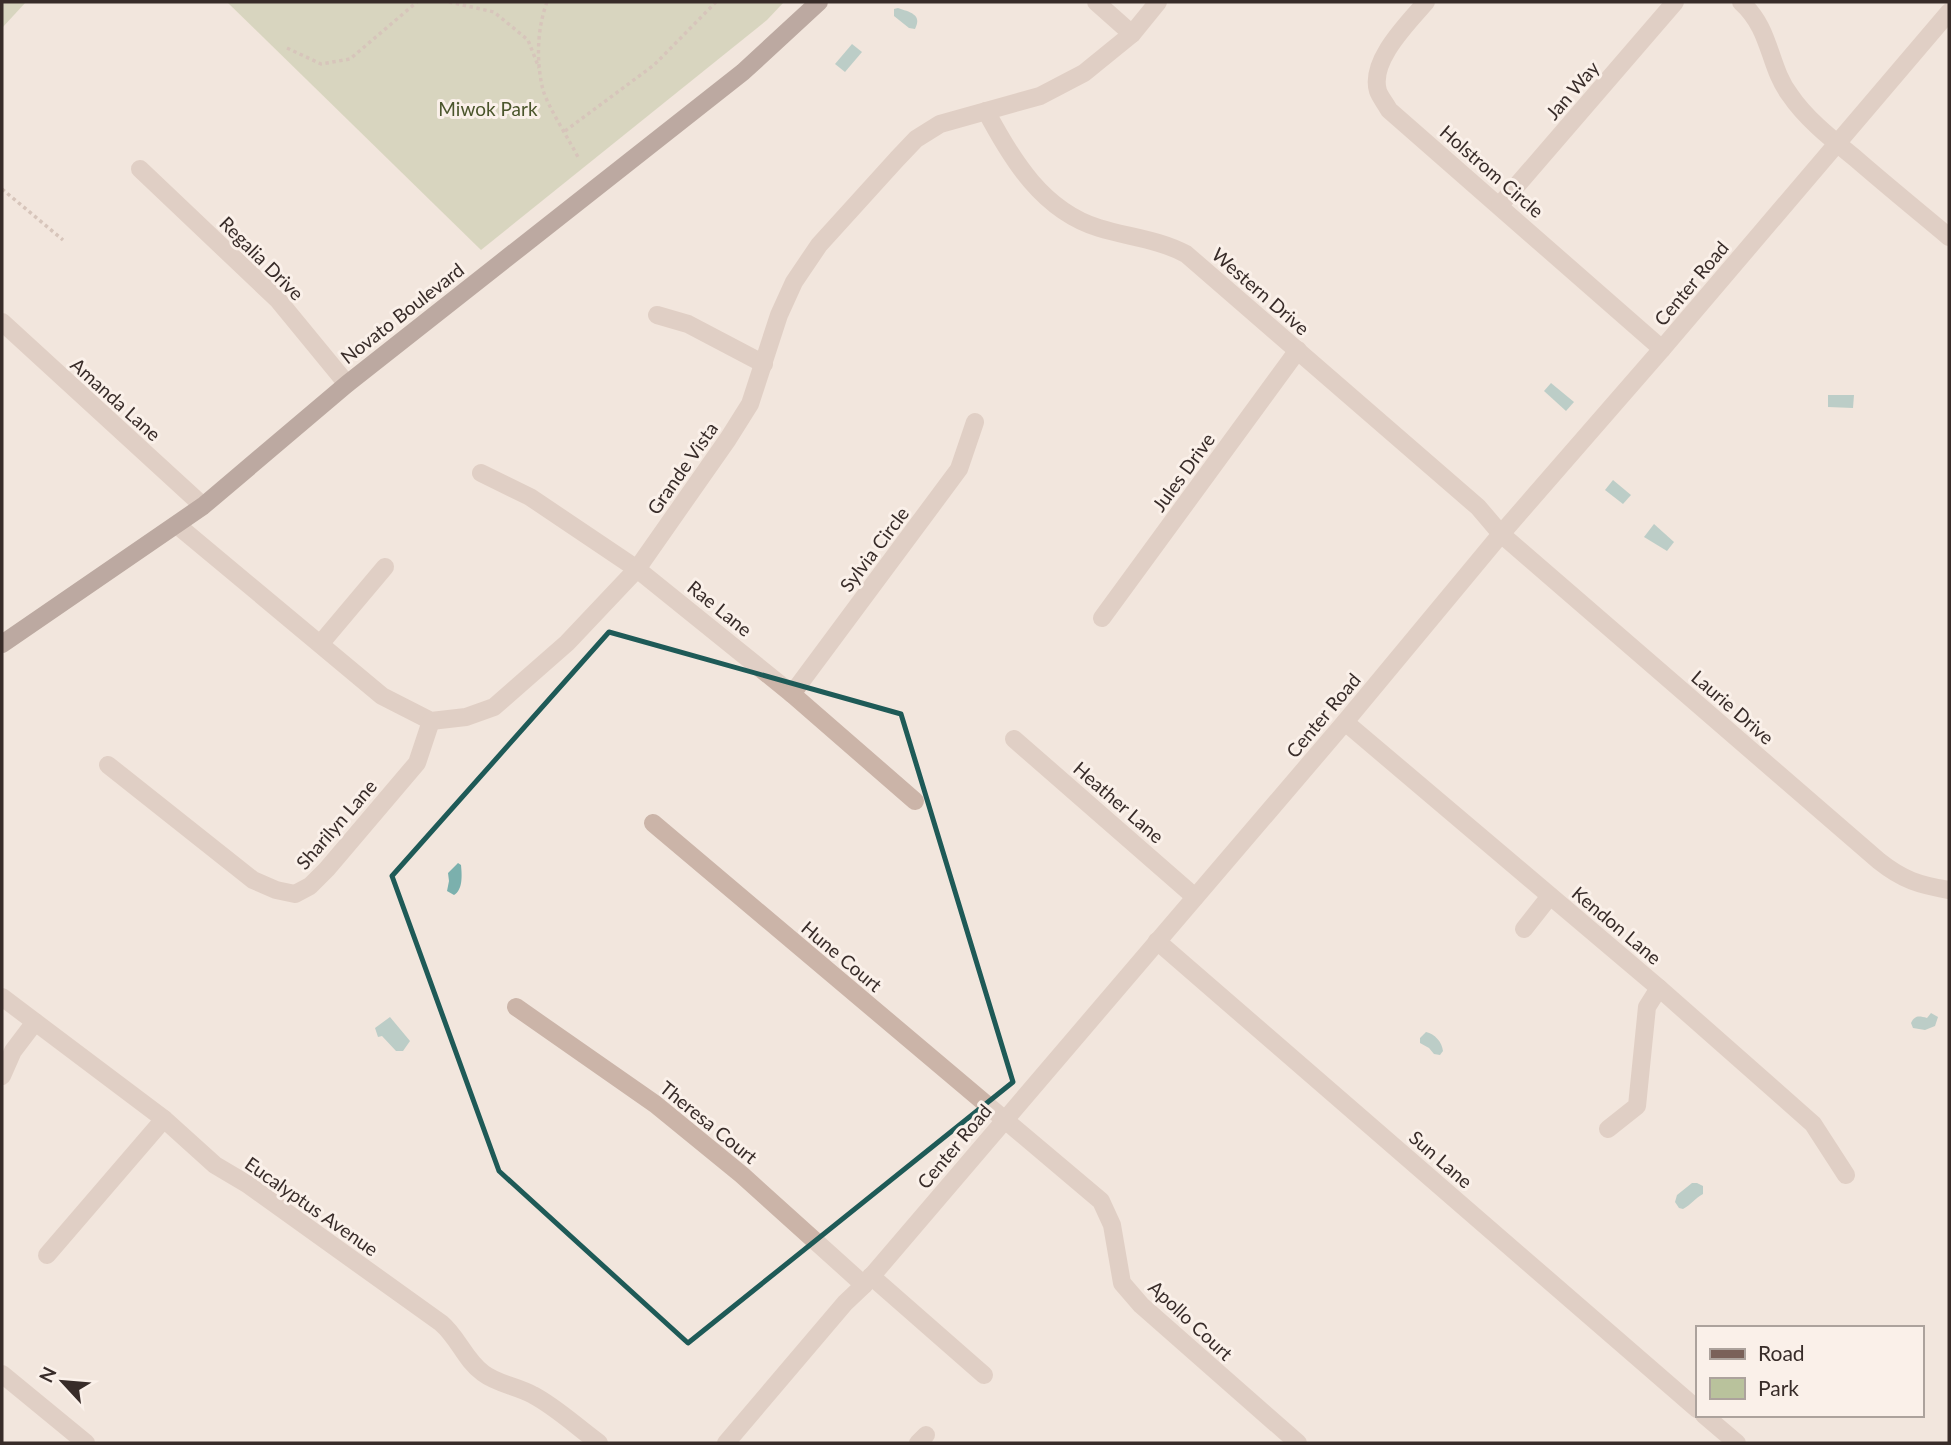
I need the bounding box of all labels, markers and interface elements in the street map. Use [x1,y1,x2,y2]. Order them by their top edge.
street label: Jan Way [1540,56,1604,124]
park label: Miwok Park [438,97,538,120]
street label: Holstrom Circle [1436,120,1548,222]
street label: Regalia Drive [215,211,309,305]
street label: Center Road [1649,236,1733,330]
street label: Western Drive [1208,243,1314,339]
street label: Novato Boulevard [336,258,468,368]
street label: Amanda Lane [66,353,166,445]
street label: Grande Vista [642,417,722,519]
street label: Jules Drive [1147,428,1219,516]
street label: Sylvia Circle [835,502,913,596]
street label: Rae Lane [683,575,757,641]
street label: Laurie Drive [1687,665,1779,749]
street label: Center Road [1281,668,1365,762]
street label: Heather Lane [1069,757,1169,847]
street label: Sharilyn Lane [291,774,381,874]
street label: Kendon Lane [1568,881,1666,969]
street label: Hune Court [797,916,887,996]
street label: Theresa Court [656,1076,762,1168]
street label: Center Road [912,1099,996,1193]
street label: Sun Lane [1405,1125,1477,1193]
street label: Eucalyptus Avenue [241,1151,383,1261]
street label: Apollo Court [1144,1275,1238,1365]
legend [1696,1326,1923,1417]
text: Road [1758,1340,1805,1365]
north arrow [28,1347,98,1417]
text: N [34,1363,61,1386]
text: Park [1758,1375,1799,1400]

